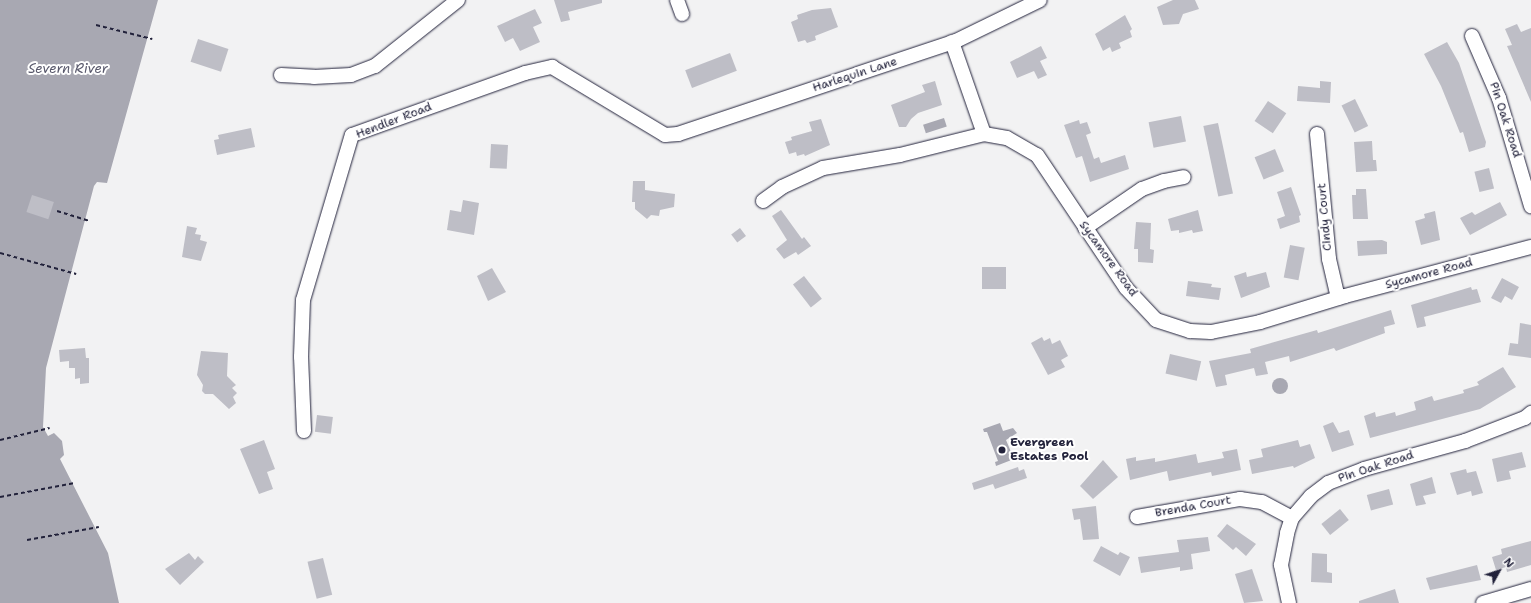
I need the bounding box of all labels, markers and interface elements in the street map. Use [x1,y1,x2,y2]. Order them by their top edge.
street label: Harlequin Lane [811,55,899,95]
water label: Severn River [28,61,108,77]
street label: Pin Oak Road [1486,80,1524,160]
street label: Hendler Road [354,100,434,142]
street label: Cindy Court [1315,182,1335,252]
street label: Sycamore Road [1076,218,1140,300]
street label: Sycamore Road [1384,255,1474,293]
place label: Evergreen Estates Pool [1010,436,1088,464]
marker: Evergreen Estates Pool [997,445,1007,455]
street label: Pin Oak Road [1336,448,1416,486]
street label: Brenda Court [1154,493,1232,521]
north arrow [1479,551,1519,591]
text: N [1500,555,1517,571]

